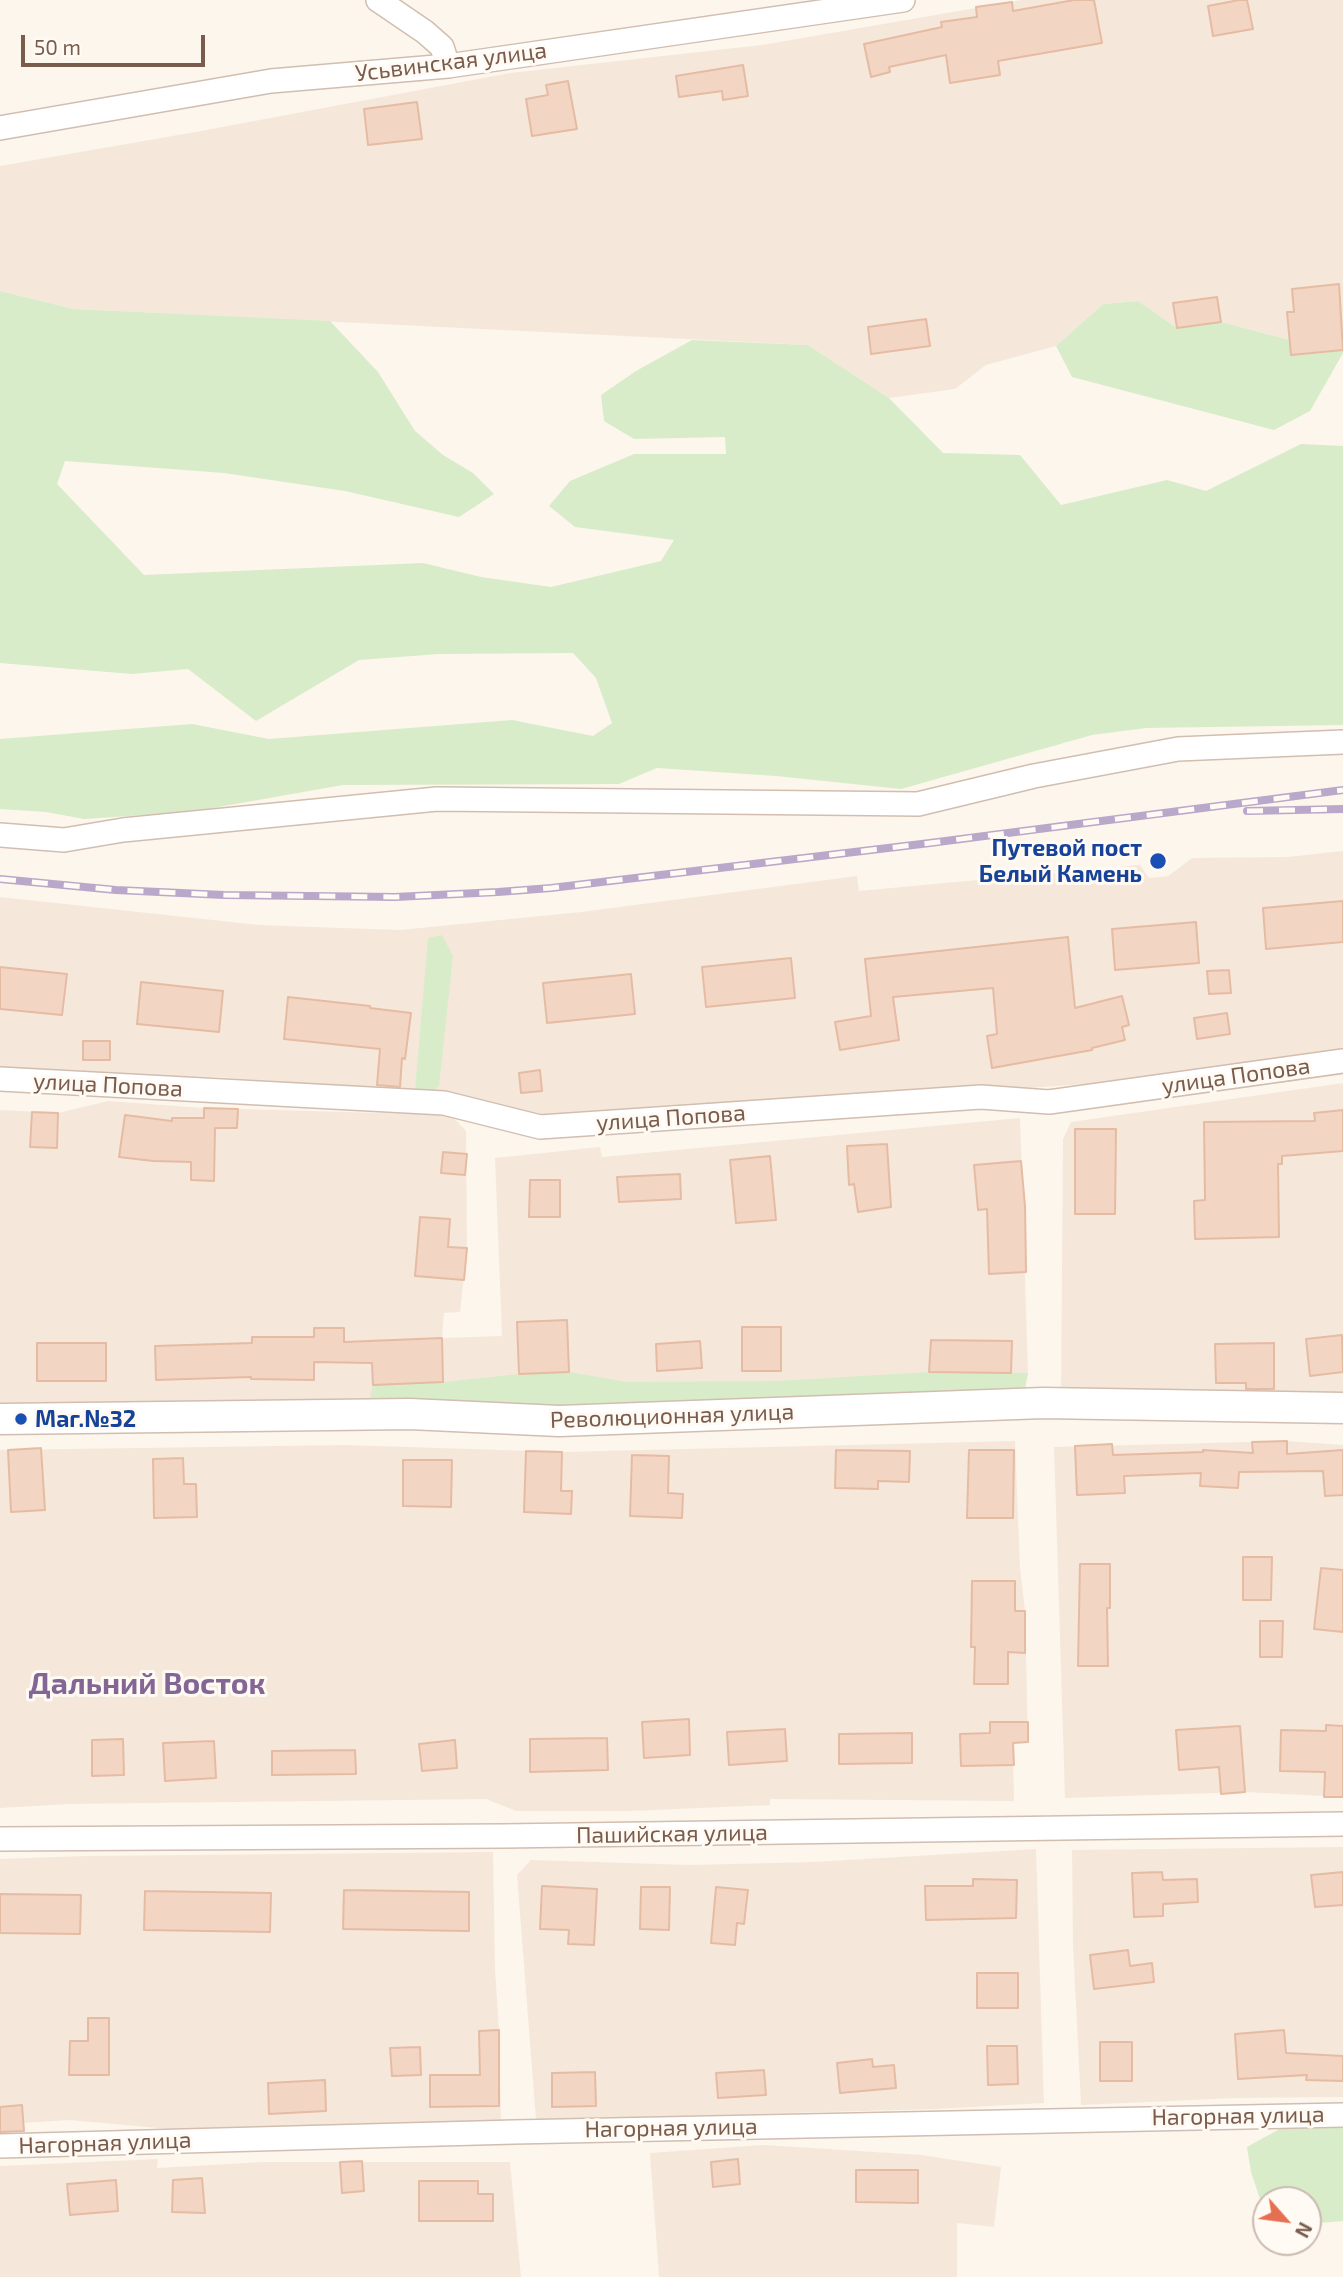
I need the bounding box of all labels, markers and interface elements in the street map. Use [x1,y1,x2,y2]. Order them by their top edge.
scale bar [24,21,208,65]
text: 50 m [34,34,81,59]
street label: Усьвинская улица [354,37,548,87]
place label: Путевой пост Белый Камень [979,834,1142,888]
marker: Путевой пост Белый Камень [1148,851,1168,871]
street label: улица Попова [1160,1052,1312,1100]
street label: улица Попова [33,1067,183,1103]
street label: улица Попова [595,1099,747,1137]
street label: Революционная улица [549,1398,795,1434]
place label: Маг.№32 [35,1405,136,1433]
marker: Маг.№32 [13,1411,29,1427]
district label: Дальний Восток [29,1666,265,1702]
street label: Пашийская улица [576,1819,768,1849]
street label: Нагорная улица [1151,2101,1325,2131]
street label: Нагорная улица [584,2113,758,2143]
street label: Нагорная улица [18,2126,192,2160]
north arrow [1252,2186,1322,2256]
text: N [1291,2219,1318,2242]

